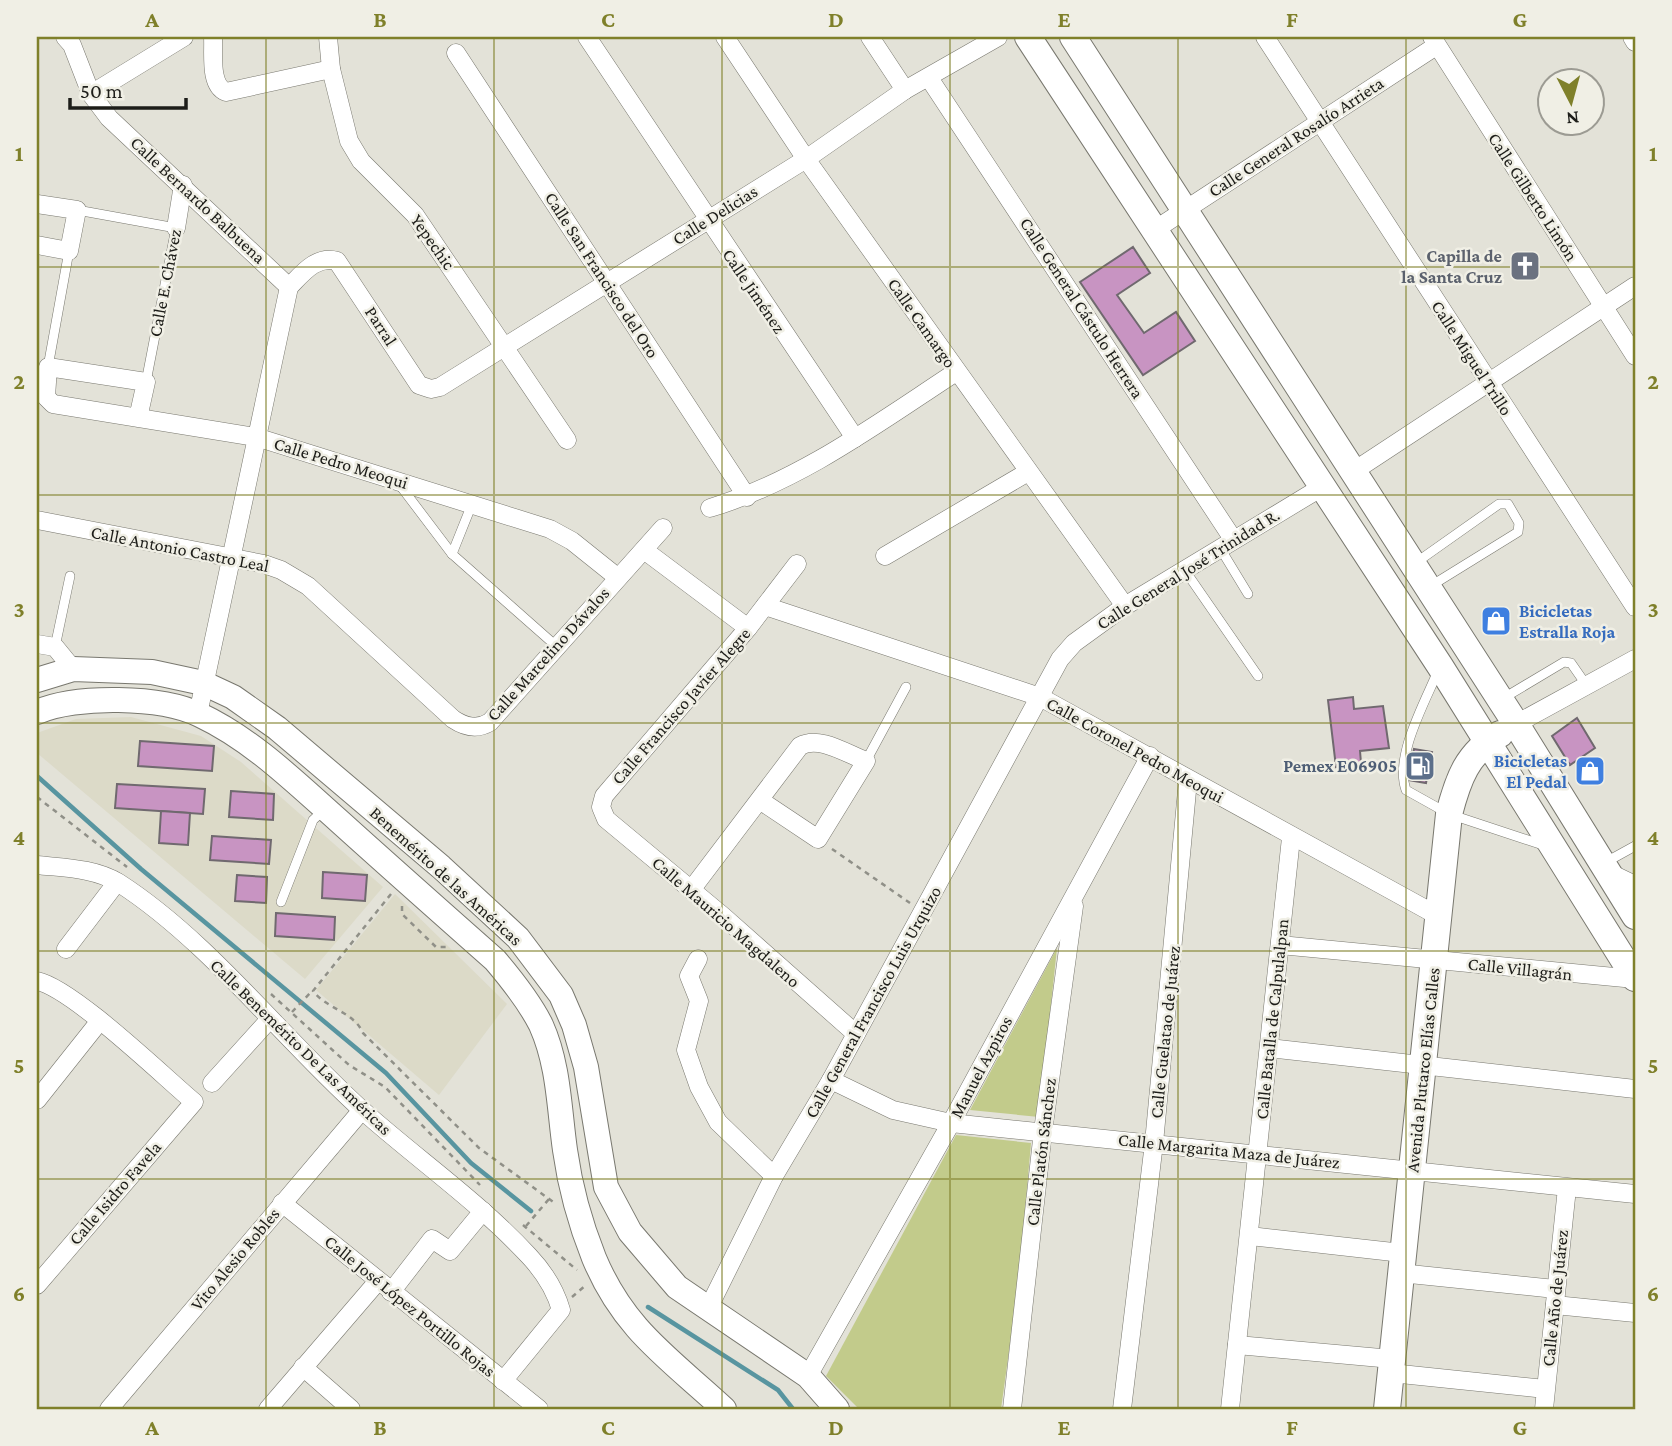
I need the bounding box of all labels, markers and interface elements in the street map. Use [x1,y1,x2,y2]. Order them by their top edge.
text: A [144,6,159,32]
text: B [373,6,387,32]
text: C [601,6,615,32]
text: D [828,6,844,32]
text: E [1057,6,1071,32]
text: F [1286,6,1298,32]
text: G [1513,6,1528,32]
scale bar [70,66,186,110]
north arrow [1536,66,1606,136]
street label: Calle General Rosalío Arrieta [1205,73,1387,201]
text: 50 m [80,79,123,103]
text: N [1565,107,1580,130]
street label: Calle Gilberto Limón [1484,129,1582,265]
street label: Calle Bernardo Balbuena [126,132,270,268]
text: 1 [15,140,24,166]
text: 1 [1649,140,1658,166]
street label: Calle Delicias [669,181,761,249]
street label: Calle San Francisco del Oro [541,188,663,362]
street label: Yepechic [407,211,460,274]
street label: Calle General Cástulo Herrera [1016,214,1148,402]
street label: Calle E. Chávez [145,227,185,338]
street label: Calle Jiménez [718,245,790,337]
place label: Capilla de la Santa Cruz [1401,246,1502,287]
church icon: Capilla de la Santa Cruz [1508,249,1542,283]
street label: Calle Camargo [884,274,960,372]
street label: Calle Miguel Trillo [1427,297,1517,419]
street label: Parral [361,303,401,350]
text: 2 [13,368,25,394]
text: 2 [1647,368,1659,394]
street label: Calle Pedro Meoqui [271,433,411,493]
street label: Calle General José Trinidad R. [1093,504,1283,634]
street label: Calle Antonio Castro Leal [89,522,271,576]
street label: Calle Marcelino Dávalos [483,583,613,725]
text: 3 [13,596,25,622]
text: 3 [1647,596,1659,622]
place label: Bicicletas Estralla Roja [1519,601,1615,643]
shop icon: Bicicletas Estralla Roja [1479,604,1513,638]
street label: Calle Francisco Javier Alegre [607,623,755,788]
street label: Calle Coronel Pedro Meoqui [1043,693,1227,807]
fuel station icon: Pemex E06905 [1403,749,1437,783]
place label: Bicicletas El Pedal [1494,751,1567,792]
shop icon: Bicicletas El Pedal [1573,754,1607,788]
place label: Pemex E06905 [1283,756,1397,776]
street label: Benemérito de las Américas [366,802,526,950]
text: 4 [13,824,25,850]
text: 4 [1647,824,1659,850]
street label: Calle Mauricio Magdaleno [648,852,804,992]
street label: Calle General Francisco Luis Urquizo [801,883,945,1121]
street label: Calle Batalla de Calpulalpan [1252,917,1293,1120]
street label: Calle Guelatao de Juárez [1146,944,1184,1119]
street label: Calle Villagrán [1467,954,1574,984]
street label: Calle Benemérito De Las Américas [206,955,396,1139]
street label: Avenida Plutarco Elías Calles [1402,967,1444,1173]
street label: Manuel Azpiros [946,1013,1016,1121]
text: 5 [13,1052,25,1078]
text: 5 [1647,1052,1659,1078]
street label: Calle Platón Sánchez [1022,1077,1060,1227]
street label: Calle Margarita Maza de Juárez [1117,1129,1341,1173]
street label: Calle Isidro Favela [65,1137,165,1249]
street label: Vito Alesio Robles [186,1204,284,1314]
street label: Calle Año de Juárez [1538,1228,1572,1367]
street label: Calle José López Portillo Rojas [320,1231,499,1382]
text: 6 [13,1280,25,1306]
text: 6 [1647,1280,1659,1306]
text: A [144,1414,159,1440]
text: B [373,1414,387,1440]
text: C [601,1414,615,1440]
text: D [828,1414,844,1440]
text: E [1057,1414,1071,1440]
text: F [1286,1414,1298,1440]
text: G [1513,1414,1528,1440]

